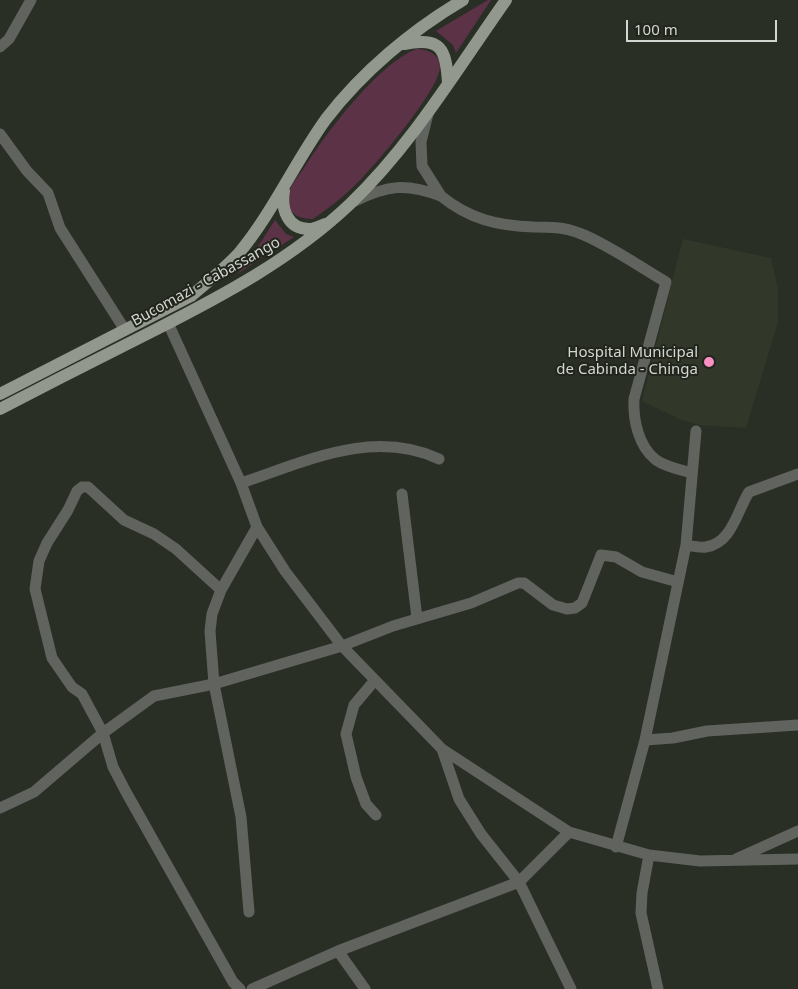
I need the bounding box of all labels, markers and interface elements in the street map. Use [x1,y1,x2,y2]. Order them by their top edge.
scale bar [628,10,779,42]
text: 100 m [634,19,678,39]
street label: Bucomazi - Cabassango [129,234,283,330]
place label: Hospital Municipal de Cabinda - Chinga [556,344,698,379]
marker: Hospital Municipal de Cabinda - Chinga [702,355,716,369]

